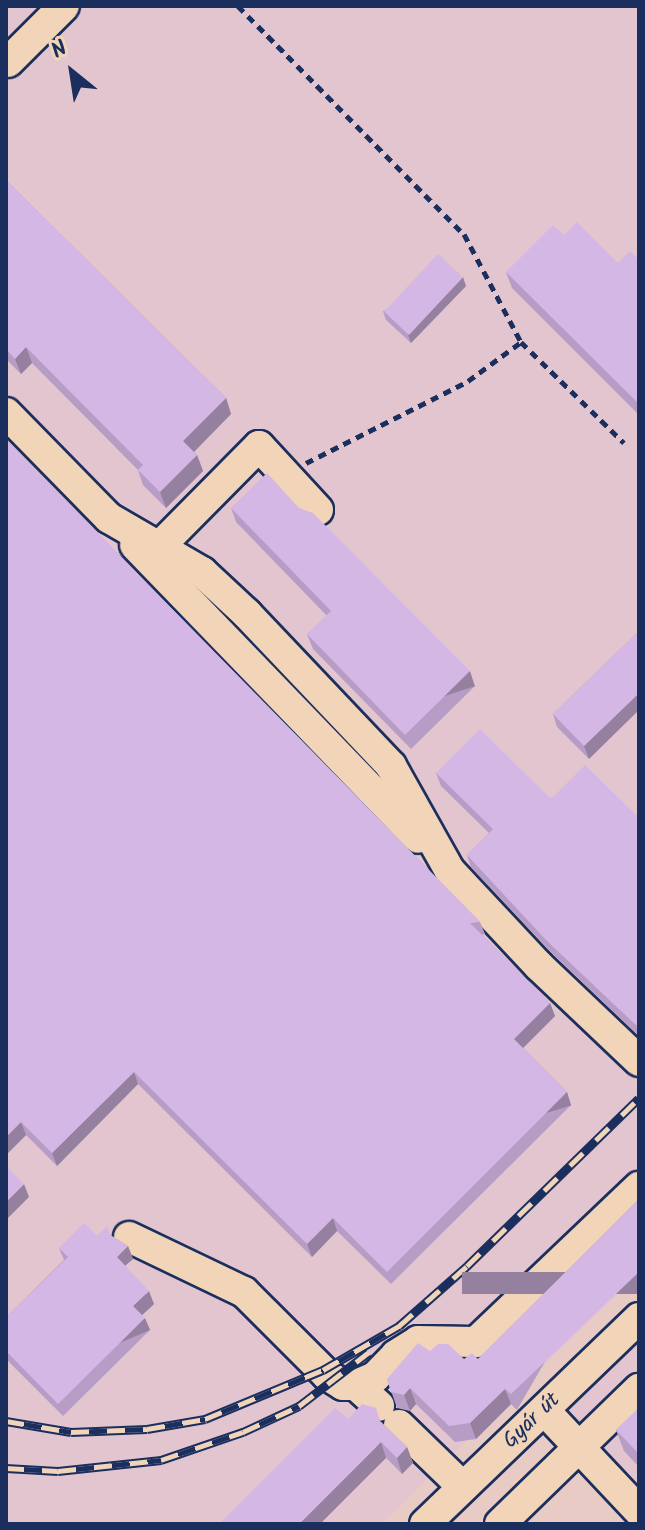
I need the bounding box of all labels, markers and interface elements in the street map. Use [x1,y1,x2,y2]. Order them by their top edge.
north arrow [32,32,112,112]
text: N [45,32,75,69]
street label: Gyár út [498,1387,566,1455]

